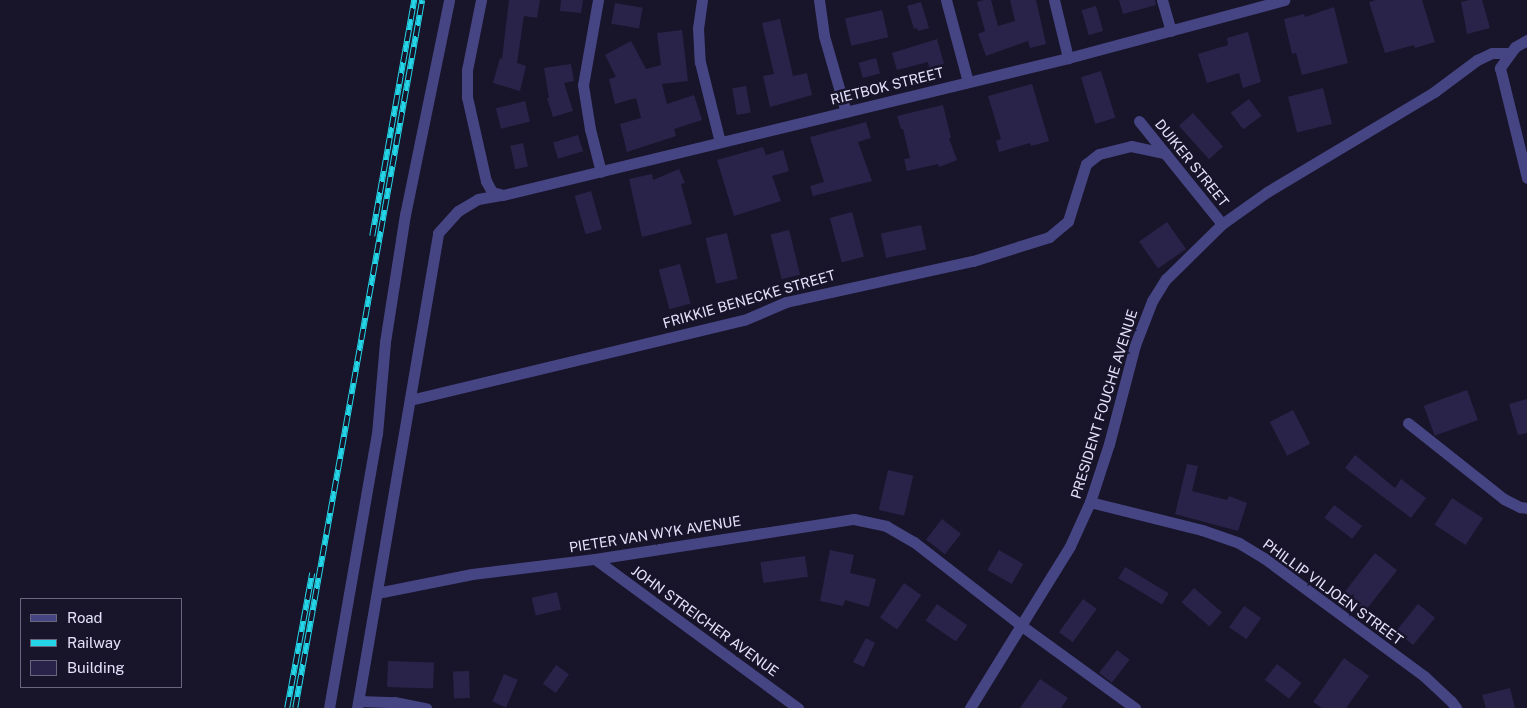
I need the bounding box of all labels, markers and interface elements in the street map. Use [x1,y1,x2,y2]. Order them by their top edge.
street label: RIETBOK STREET [829,64,945,108]
street label: DUIKER STREET [1152,116,1232,210]
street label: FRIKKIE BENECKE STREET [661,266,837,332]
street label: PRESIDENT FOUCHE AVENUE [1067,307,1141,501]
street label: PIETER VAN WYK AVENUE [568,512,742,556]
street label: PHILLIP VILJOEN STREET [1260,535,1406,649]
street label: JOHN STREICHER AVENUE [628,562,782,680]
legend [20,598,182,688]
text: Road [67,609,103,626]
text: Railway [67,634,121,651]
text: Building [67,659,125,676]

